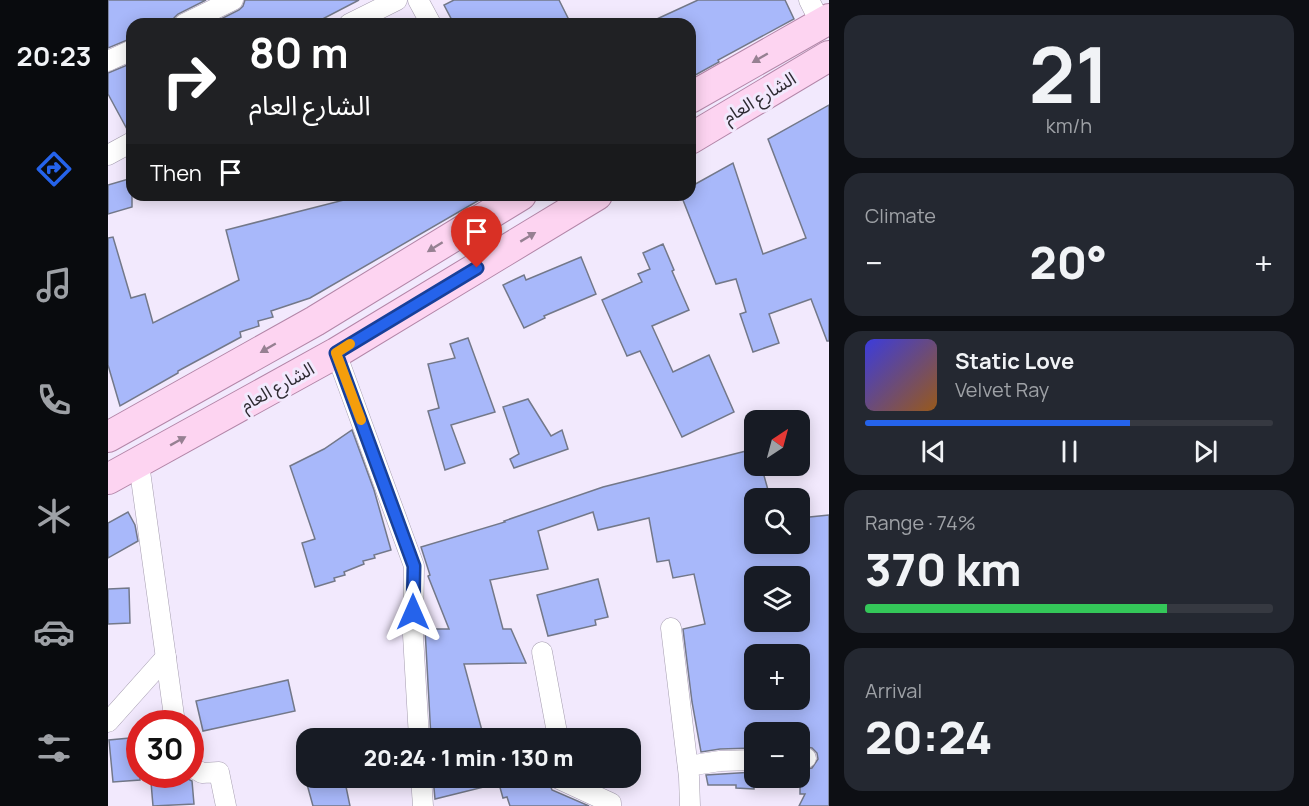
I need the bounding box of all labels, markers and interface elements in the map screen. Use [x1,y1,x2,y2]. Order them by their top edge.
text: 21 [1029,20,1109,126]
text: 80 m [249,23,349,81]
text: 20:23 [17,37,91,74]
icon: right [150,42,228,120]
one-way arrow [752,53,768,64]
street label: الشارع العام [718,66,802,131]
text: الشارع العام [249,86,371,123]
text: km/h [1046,112,1092,139]
icon: directions [33,148,75,190]
icon: arrive [214,156,247,189]
text: Then [150,158,202,188]
text: Climate [865,202,936,229]
pin [451,206,502,268]
icon: arrive [460,215,493,248]
text: 20° [1030,231,1107,293]
one-way arrow [520,232,536,243]
text: − [865,240,883,285]
text: + [1254,240,1273,285]
one-way arrow [427,242,443,253]
icon: music [33,264,75,306]
one-way arrow [259,343,276,353]
text: Static Love [955,346,1074,376]
street label: الشارع العام [236,356,320,419]
text: Velvet Ray [955,376,1049,403]
icon: phone [33,379,75,421]
north arrow [744,410,810,476]
map controls [744,410,810,788]
icon: previous [917,435,950,468]
icon: pause [1053,435,1086,468]
icon: next [1189,435,1222,468]
one-way arrow [170,436,186,447]
button: search [744,488,810,554]
icon: climate [33,495,75,537]
text: Range · 74% [865,509,976,536]
text: 370 km [865,538,1021,600]
button: layers [744,566,810,632]
position arrow [381,580,445,644]
icon: car [33,611,75,653]
button: + [744,644,810,710]
text: Arrival [865,677,922,704]
text: 20:24 [865,706,993,768]
speed limit sign: 30 [126,710,204,788]
button: − [744,722,810,788]
icon: filters [33,727,75,769]
text: 20:24 · 1 min · 130 m [364,743,573,773]

